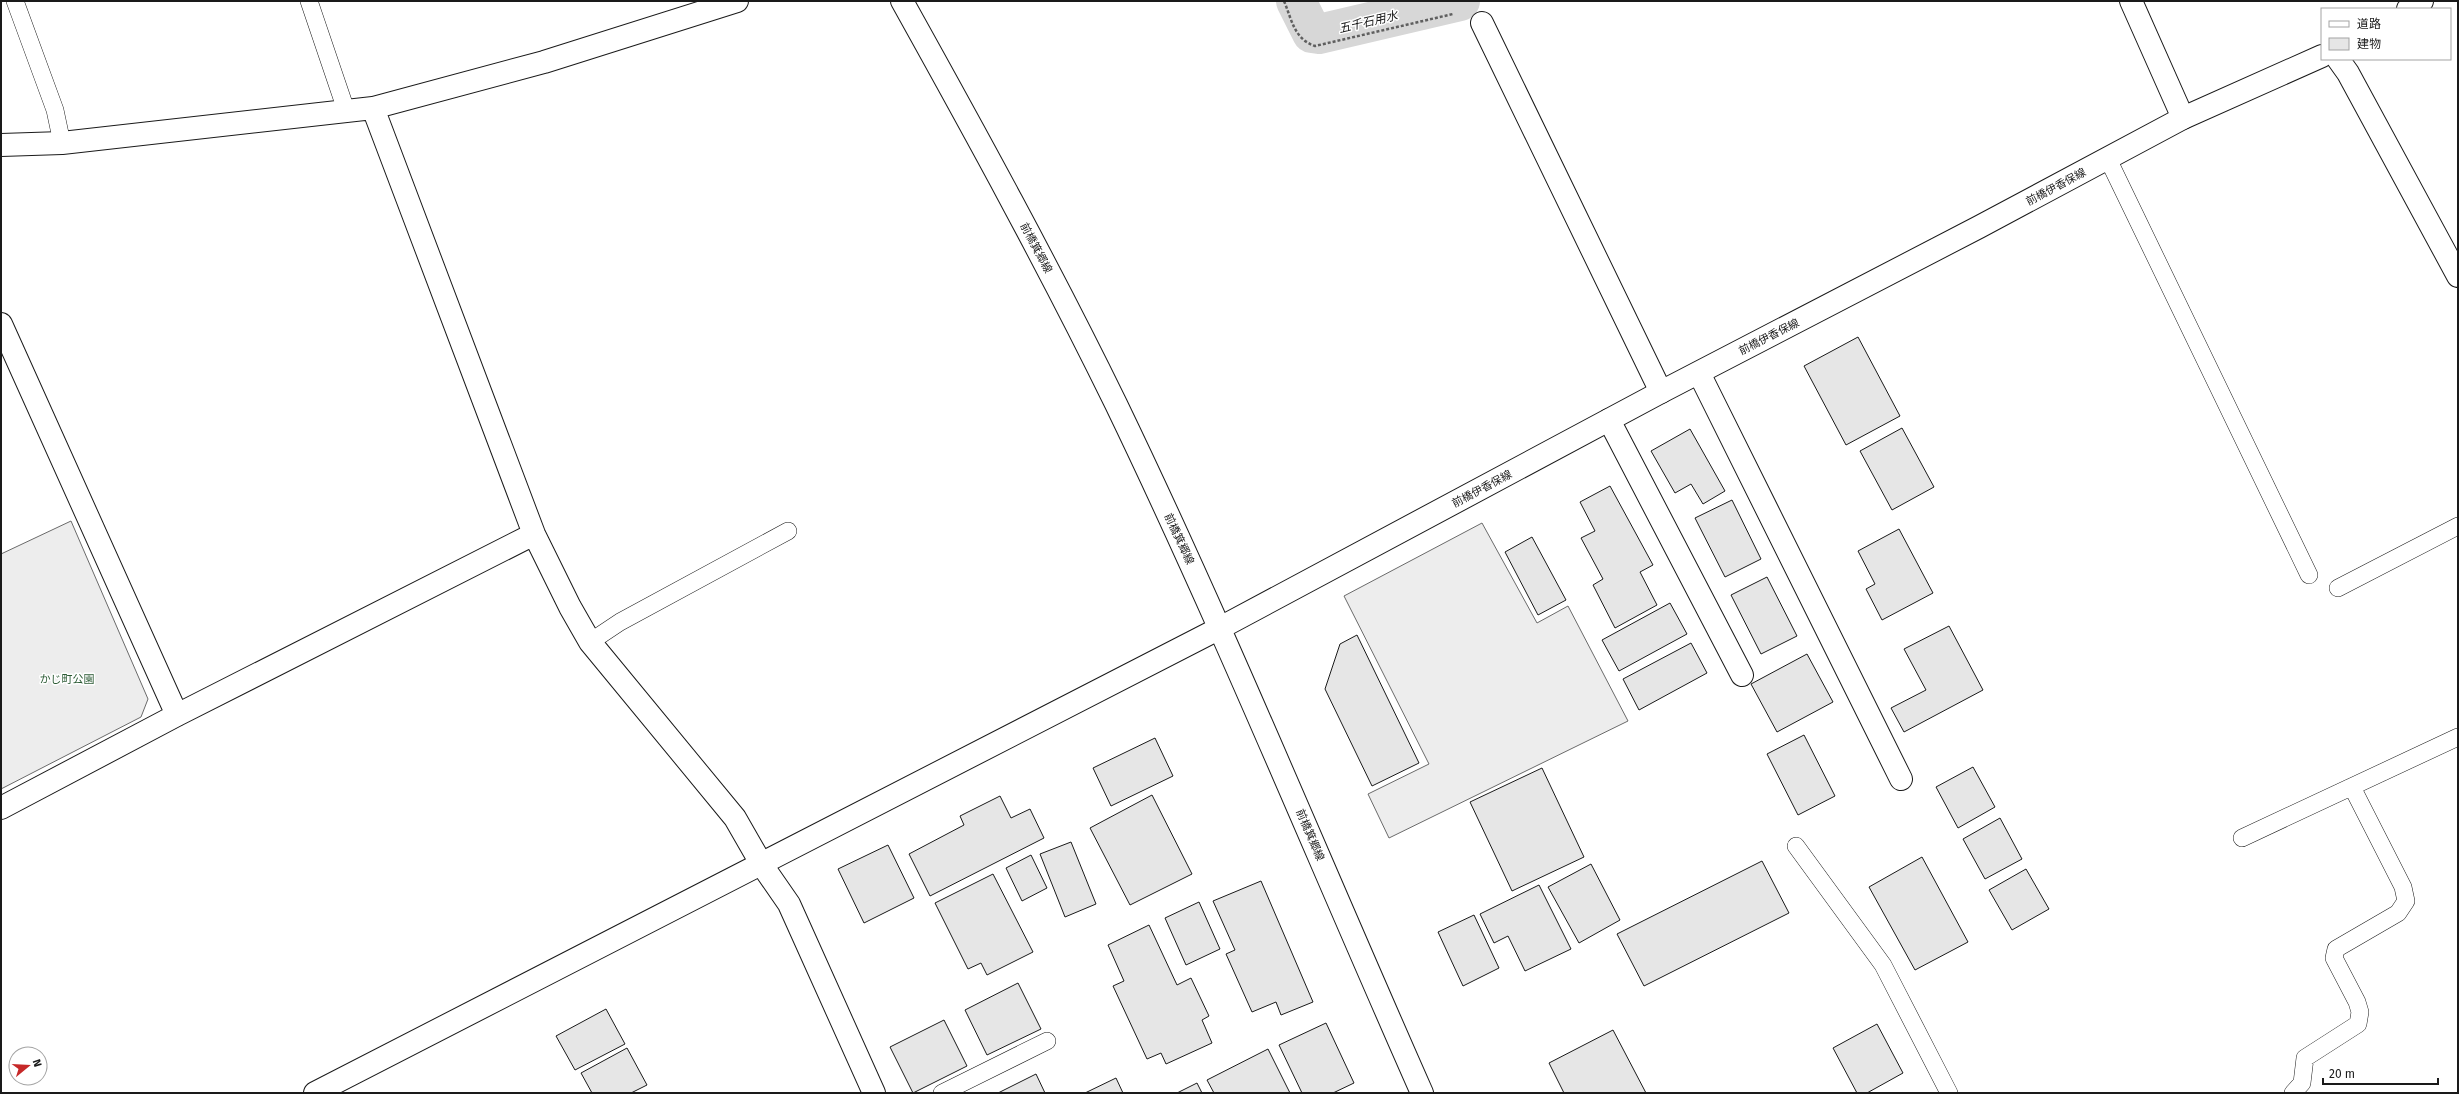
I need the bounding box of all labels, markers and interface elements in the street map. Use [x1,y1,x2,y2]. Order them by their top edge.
water label: 五千石用水 [1337,8,1401,36]
legend [2321,8,2451,60]
text: 道路 [2357,17,2381,31]
text: 建物 [2357,37,2381,51]
street label: 前橋伊香保線 [2024,166,2088,208]
street label: 前橋箕郷線 [1017,221,1055,275]
street label: 前橋伊香保線 [1737,316,1801,358]
street label: 前橋伊香保線 [1450,468,1514,510]
street label: 前橋箕郷線 [1161,511,1197,567]
park label: かじ町公園 [40,673,95,686]
street label: 前橋箕郷線 [1293,807,1327,863]
north arrow [8,1046,48,1086]
text: N [30,1058,44,1069]
scale bar [2323,1060,2438,1086]
text: 20 m [2329,1067,2355,1081]

